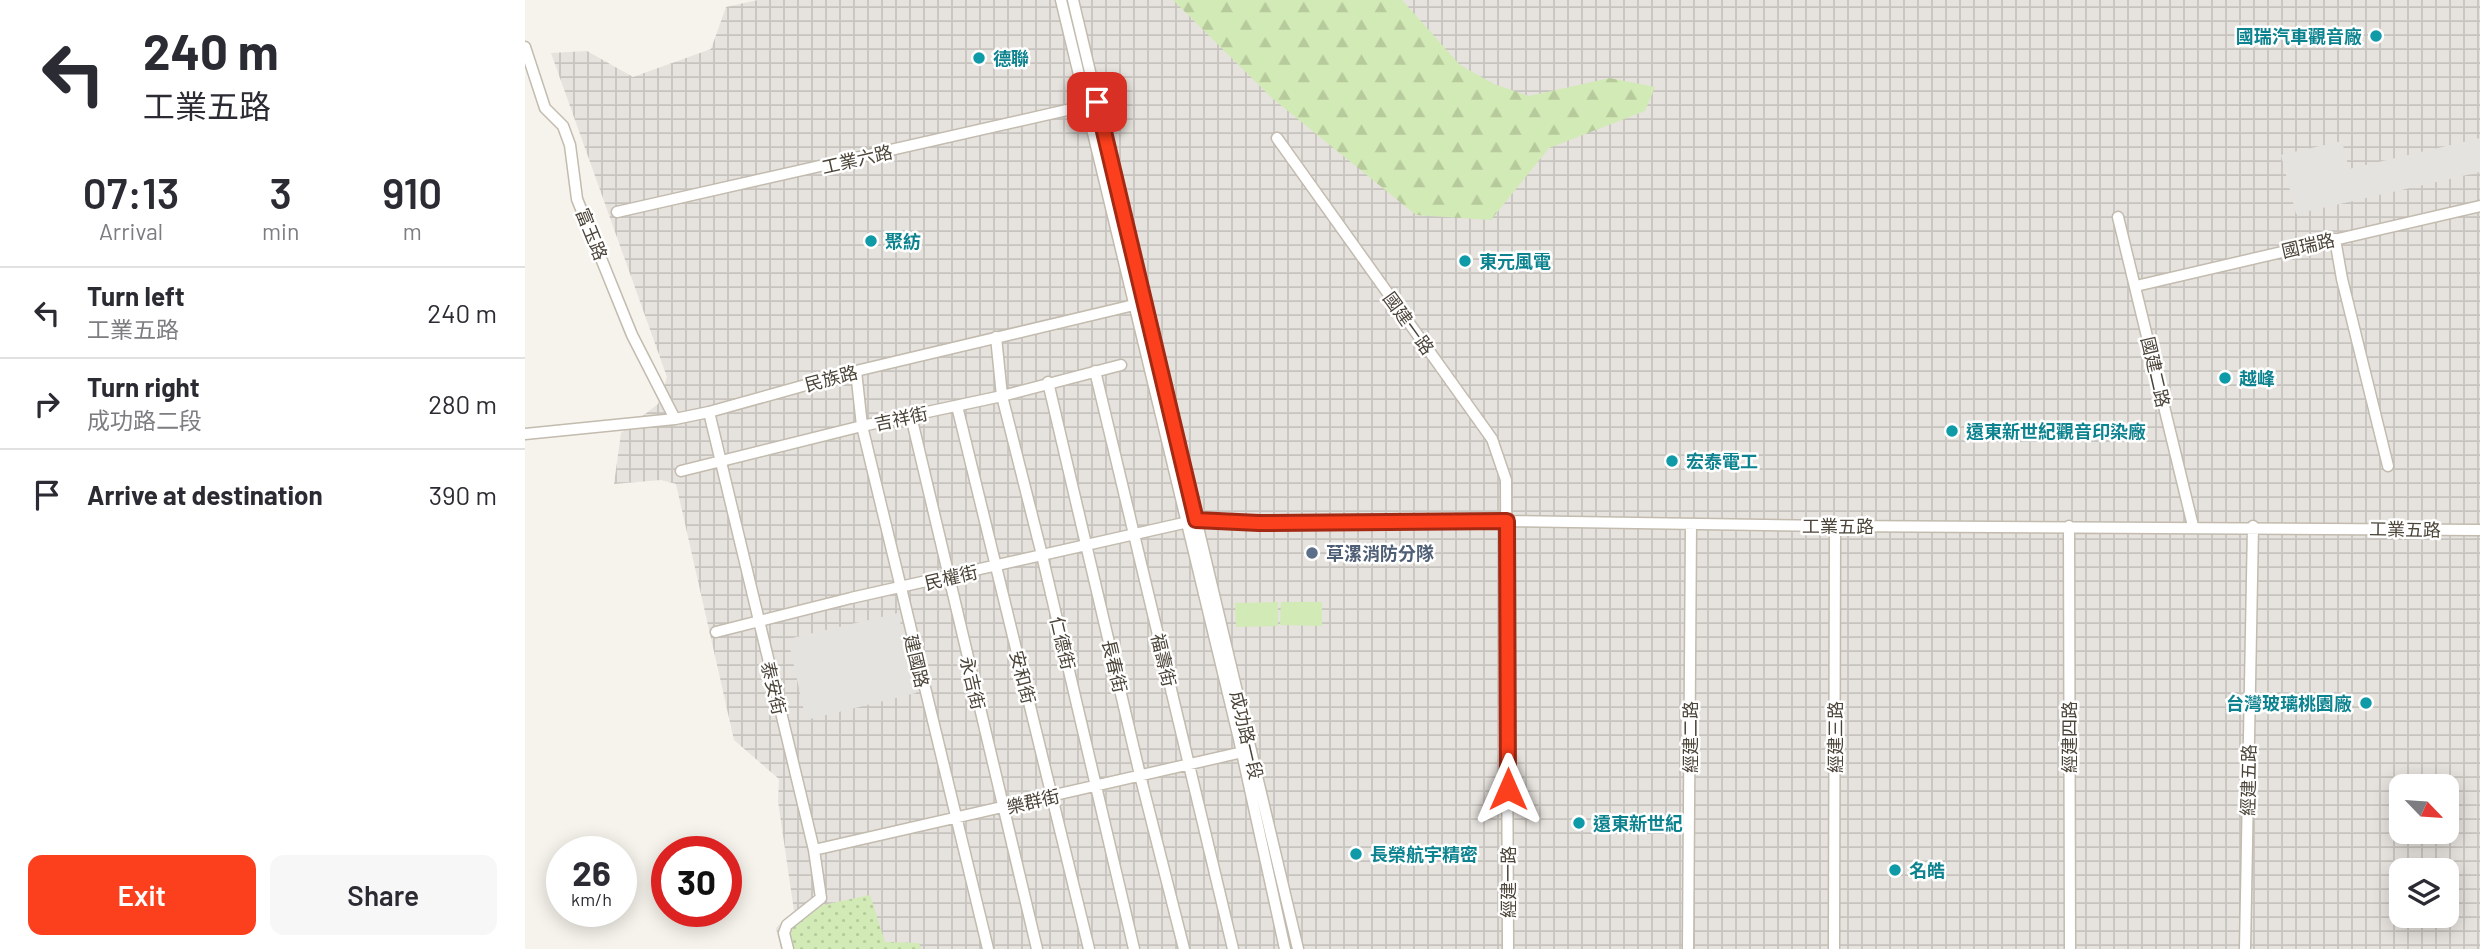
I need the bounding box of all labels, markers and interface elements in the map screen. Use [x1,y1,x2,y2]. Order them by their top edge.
text: 240 m [143,21,279,80]
place label: 國瑞汽車觀音廠 [2236,25,2362,47]
icon: left [28,28,119,119]
marker: 國瑞汽車觀音廠 [2368,28,2384,44]
place label: 德聯 [993,47,1029,69]
marker: 德聯 [971,50,987,66]
pin [1067,72,1127,132]
icon: arrive [1078,83,1116,121]
text: 工業五路 [143,86,271,124]
street label: 工業六路 [819,140,895,178]
text: 07:13 [83,167,179,217]
text: 3 [270,167,292,217]
text: 910 [382,167,442,217]
street label: 富玉路 [572,205,612,263]
text: Arrival [99,217,163,245]
text: min [262,217,299,245]
text: m [403,217,422,245]
street label: 國瑞路 [2279,228,2337,262]
place label: 聚紡 [885,230,921,252]
marker: 聚紡 [863,233,879,249]
place label: 東元風電 [1479,250,1551,272]
marker: 東元風電 [1457,253,1473,269]
text: Turn left [87,280,185,311]
street label: 國建一路 [1379,287,1439,359]
icon: left [28,294,66,332]
text: 240 m [427,297,497,328]
text: 工業五路 [87,315,179,343]
street label: 國建二路 [2137,334,2175,410]
street label: 民族路 [802,360,860,396]
place label: 越峰 [2239,367,2275,389]
marker: 越峰 [2217,370,2233,386]
text: Turn right [87,371,200,402]
icon: right [28,385,66,423]
text: 280 m [428,388,497,419]
street label: 吉祥街 [872,402,930,434]
text: 成功路二段 [87,406,202,434]
place label: 遠東新世紀觀音印染廠 [1966,420,2146,442]
marker: 遠東新世紀觀音印染廠 [1944,423,1960,439]
place label: 宏泰電工 [1686,450,1758,472]
marker: 宏泰電工 [1664,453,1680,469]
icon: arrive [28,476,66,514]
text: Arrive at destination [87,479,323,510]
text: 390 m [429,479,497,510]
street label: 工業五路 [1802,515,1874,537]
street label: 工業五路 [2369,517,2441,541]
place label: 草漯消防分隊 [1326,542,1434,564]
marker: 草漯消防分隊 [1304,545,1320,561]
street label: 民權街 [922,560,980,594]
street label: 仁德街 [1046,614,1080,672]
street label: 福壽街 [1147,631,1181,689]
street label: 建國路 [900,632,934,690]
street label: 長春街 [1098,637,1132,695]
street label: 安和街 [1006,648,1040,706]
street label: 永吉街 [956,654,990,712]
street label: 泰安街 [757,659,791,717]
street label: 成功路一段 [1226,689,1268,781]
place label: 台灣玻璃桃園廠 [2226,692,2352,714]
marker: 台灣玻璃桃園廠 [2358,695,2374,711]
street label: 經建二路 [1679,701,1701,773]
street label: 經建三路 [1824,701,1846,773]
street label: 經建四路 [2058,701,2080,773]
street label: 經建五路 [2236,744,2260,816]
position arrow [1471,752,1545,826]
north arrow [2389,774,2459,844]
map controls [2389,774,2459,928]
street label: 樂群街 [1004,784,1062,818]
place label: 遠東新世紀 [1593,812,1683,834]
marker: 遠東新世紀 [1571,815,1587,831]
speed limit sign: 30 [651,836,742,927]
place label: 長榮航宇精密 [1370,843,1478,865]
marker: 長榮航宇精密 [1348,846,1364,862]
street label: 經建一路 [1497,846,1519,918]
text: 26 [572,851,611,893]
button: Exit [28,855,256,935]
button: Share [270,855,497,935]
button: layers [2389,858,2459,928]
place label: 名皓 [1909,859,1945,881]
marker: 名皓 [1887,862,1903,878]
text: km/h [571,888,612,910]

